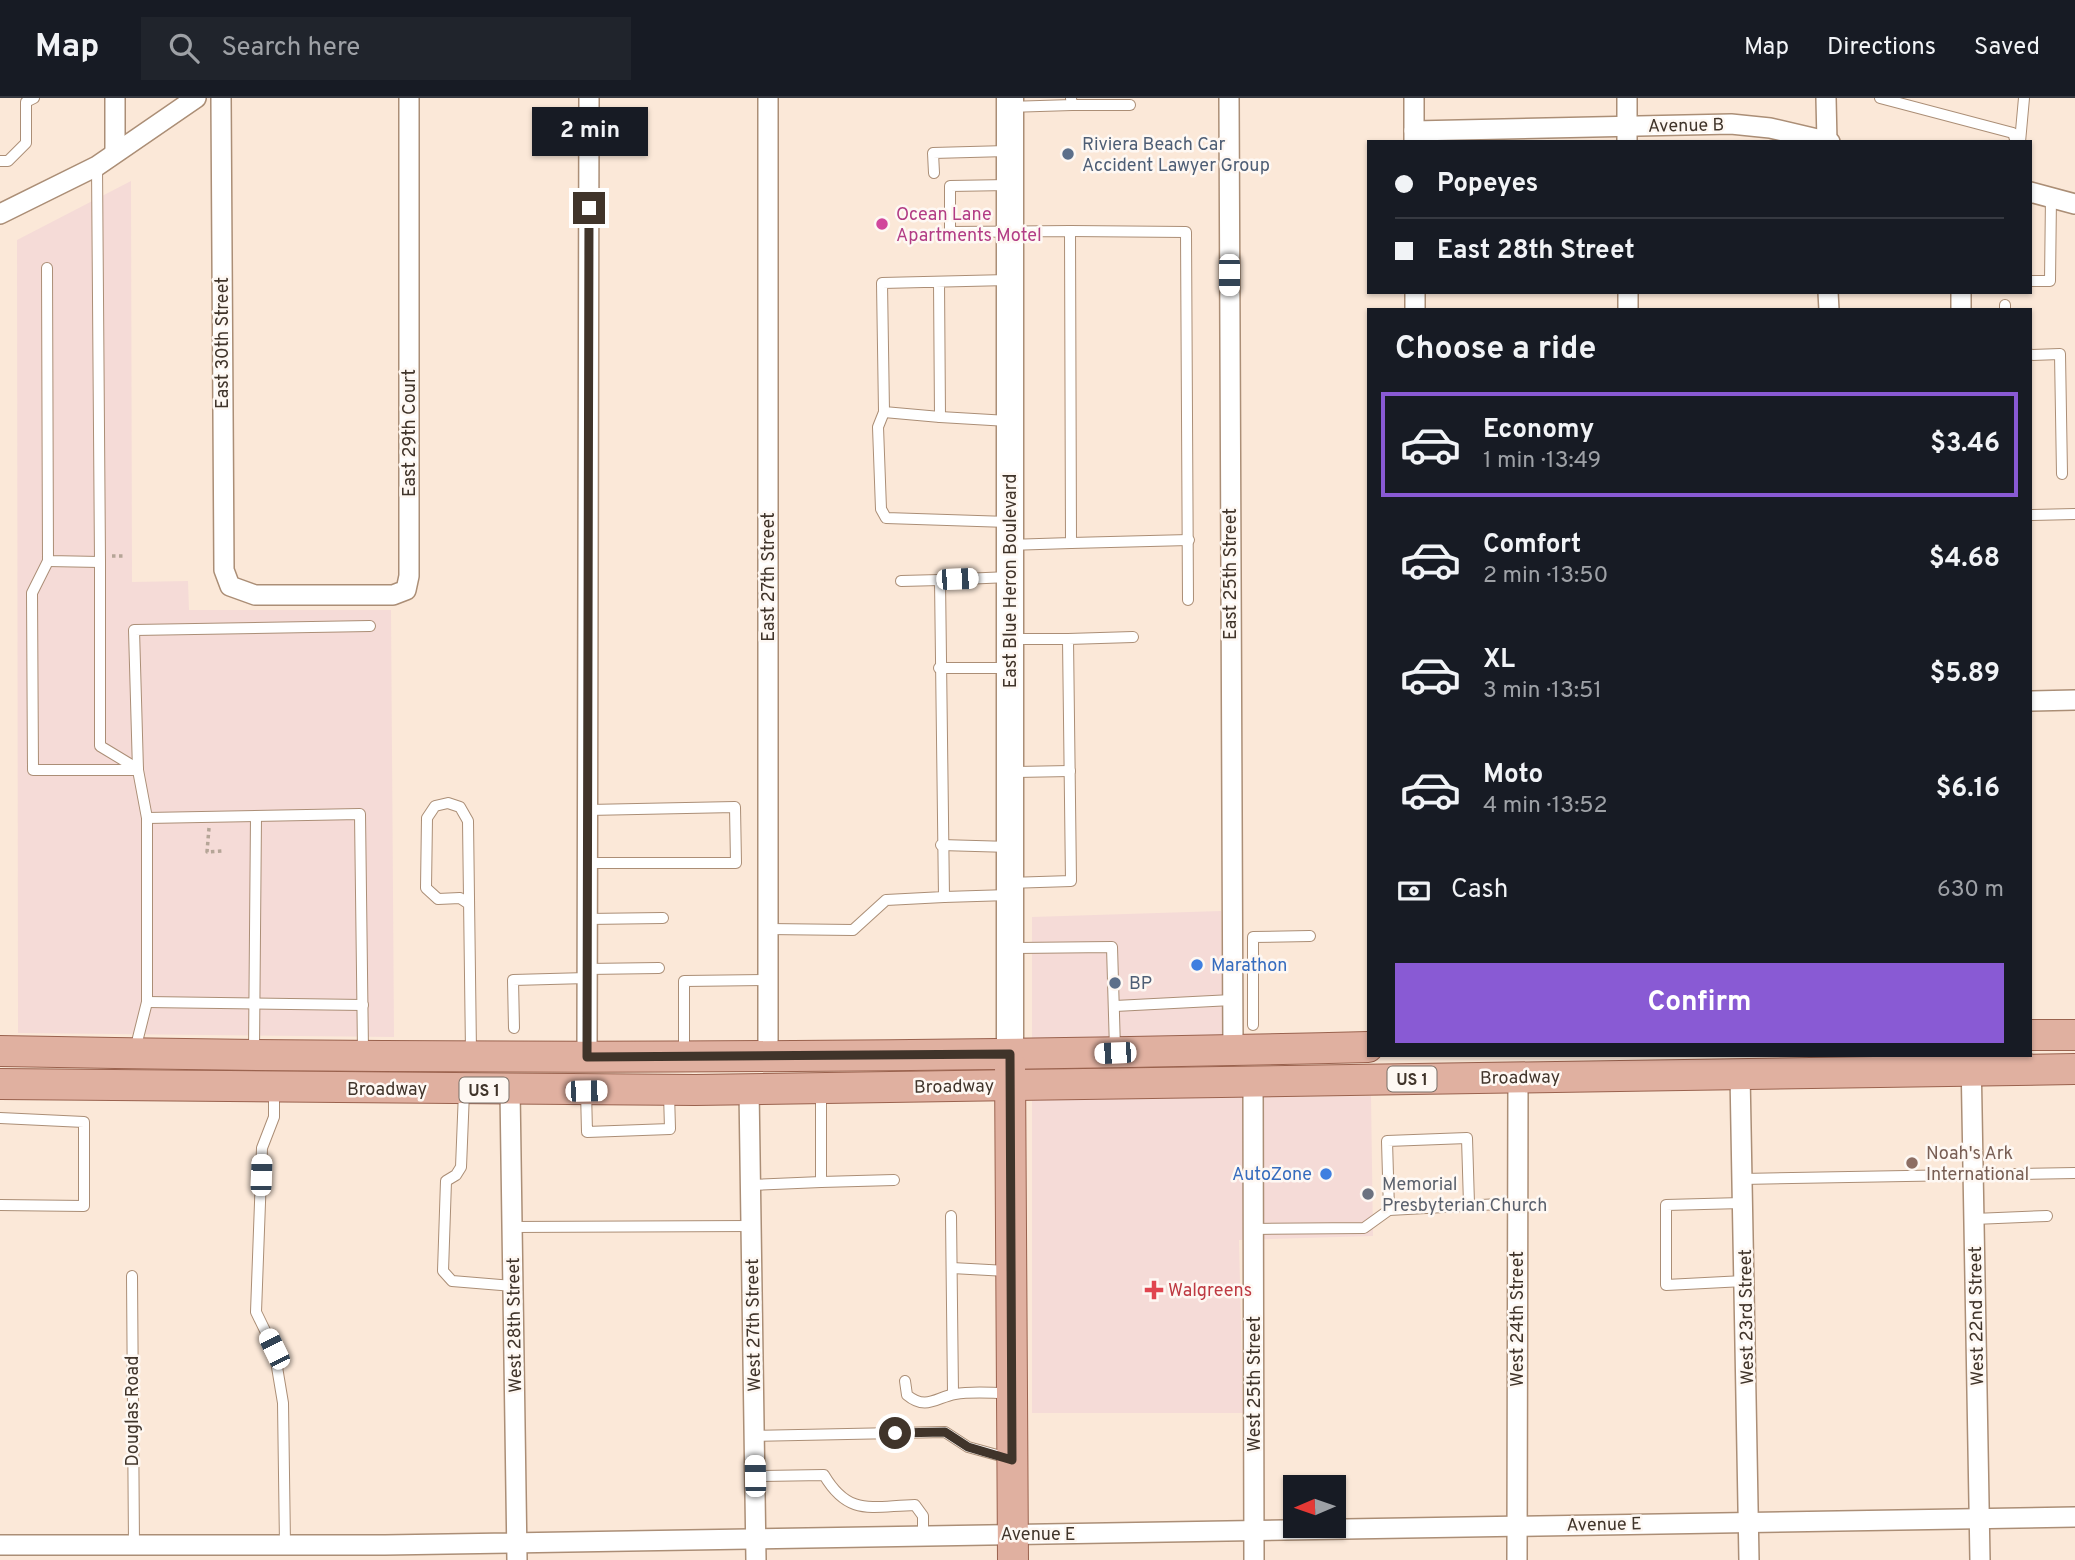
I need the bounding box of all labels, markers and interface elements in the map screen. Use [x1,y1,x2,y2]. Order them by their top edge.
search box [141,17,631,80]
text: Map [35,27,99,69]
icon: search [165,29,203,67]
text: Search here [221,32,360,65]
text: Map [1744,33,1789,63]
text: Directions [1827,33,1936,63]
text: Saved [1974,33,2040,63]
callout: 2 min [531,106,647,155]
street label: Avenue B [1648,114,1724,139]
text: 2 min [560,117,620,146]
place label: Riviera Beach Car Accident Lawyer Group [1082,134,1270,178]
marker: Riviera Beach Car Accident Lawyer Group [1060,146,1076,162]
text: Popeyes [1437,168,1538,201]
route end [573,192,605,224]
place label: Ocean Lane Apartments Motel [896,204,1042,248]
marker: Ocean Lane Apartments Motel [874,216,890,232]
text: East 28th Street [1437,235,1635,268]
car [1219,254,1240,296]
street label: East 30th Street [212,277,235,409]
text: Choose a ride [1395,330,1596,370]
street label: East 29th Court [399,369,422,497]
icon: car [1399,413,1462,476]
text: Economy [1483,414,1594,447]
text: $3.46 [1930,428,2000,461]
text: 1 min · 13:49 [1483,447,1601,476]
street label: East Blue Heron Boulevard [1000,474,1023,688]
street label: East 25th Street [1220,508,1243,640]
street label: East 27th Street [758,512,781,642]
icon: car [1399,528,1462,591]
text: Comfort [1483,529,1581,562]
text: $4.68 [1929,543,2000,576]
text: 2 min · 13:50 [1483,562,1608,591]
car [936,568,979,590]
icon: car [1399,643,1462,706]
text: XL [1483,644,1515,677]
text: $5.89 [1930,658,2000,691]
text: 3 min · 13:51 [1483,677,1602,706]
icon: car [1399,758,1462,821]
text: Moto [1483,759,1543,792]
text: $6.16 [1936,773,2000,806]
text: 4 min · 13:52 [1483,792,1608,821]
icon: cash [1395,872,1433,910]
text: Cash [1451,874,1508,907]
text: 630 m [1937,876,2004,905]
place label: Marathon [1211,955,1287,978]
marker: Marathon [1189,957,1205,973]
button: Confirm [1395,963,2004,1043]
place label: BP [1129,973,1152,996]
marker: BP [1107,975,1123,991]
car [1094,1042,1137,1064]
road number: US 1 [1388,1066,1436,1091]
street label: Broadway [1480,1066,1560,1091]
street label: Broadway [914,1075,994,1100]
road number: US 1 [460,1078,508,1102]
street label: Broadway [347,1079,427,1102]
car [565,1080,608,1102]
place label: Noah's Ark International [1926,1143,2029,1187]
car [250,1154,273,1196]
marker: Noah's Ark International [1904,1155,1920,1171]
place label: AutoZone [1232,1164,1312,1187]
marker: AutoZone [1318,1166,1334,1182]
place label: Memorial Presbyterian Church [1382,1174,1547,1218]
marker: Memorial Presbyterian Church [1360,1186,1376,1202]
street label: West 22nd Street [1965,1246,1990,1386]
street label: West 23rd Street [1735,1249,1760,1385]
street label: West 24th Street [1507,1251,1530,1387]
street label: West 28th Street [503,1257,528,1393]
street label: West 27th Street [742,1258,767,1392]
place label: Walgreens [1168,1280,1252,1303]
marker: Walgreens [1146,1282,1162,1298]
street label: West 25th Street [1244,1316,1267,1452]
car [256,1326,293,1372]
street label: Douglas Road [122,1356,145,1466]
route start [879,1417,911,1449]
car [745,1455,766,1497]
north arrow [1283,1475,1346,1538]
map controls [1283,1475,1346,1538]
street label: Avenue E [1566,1513,1642,1538]
street label: Avenue E [1000,1524,1076,1547]

